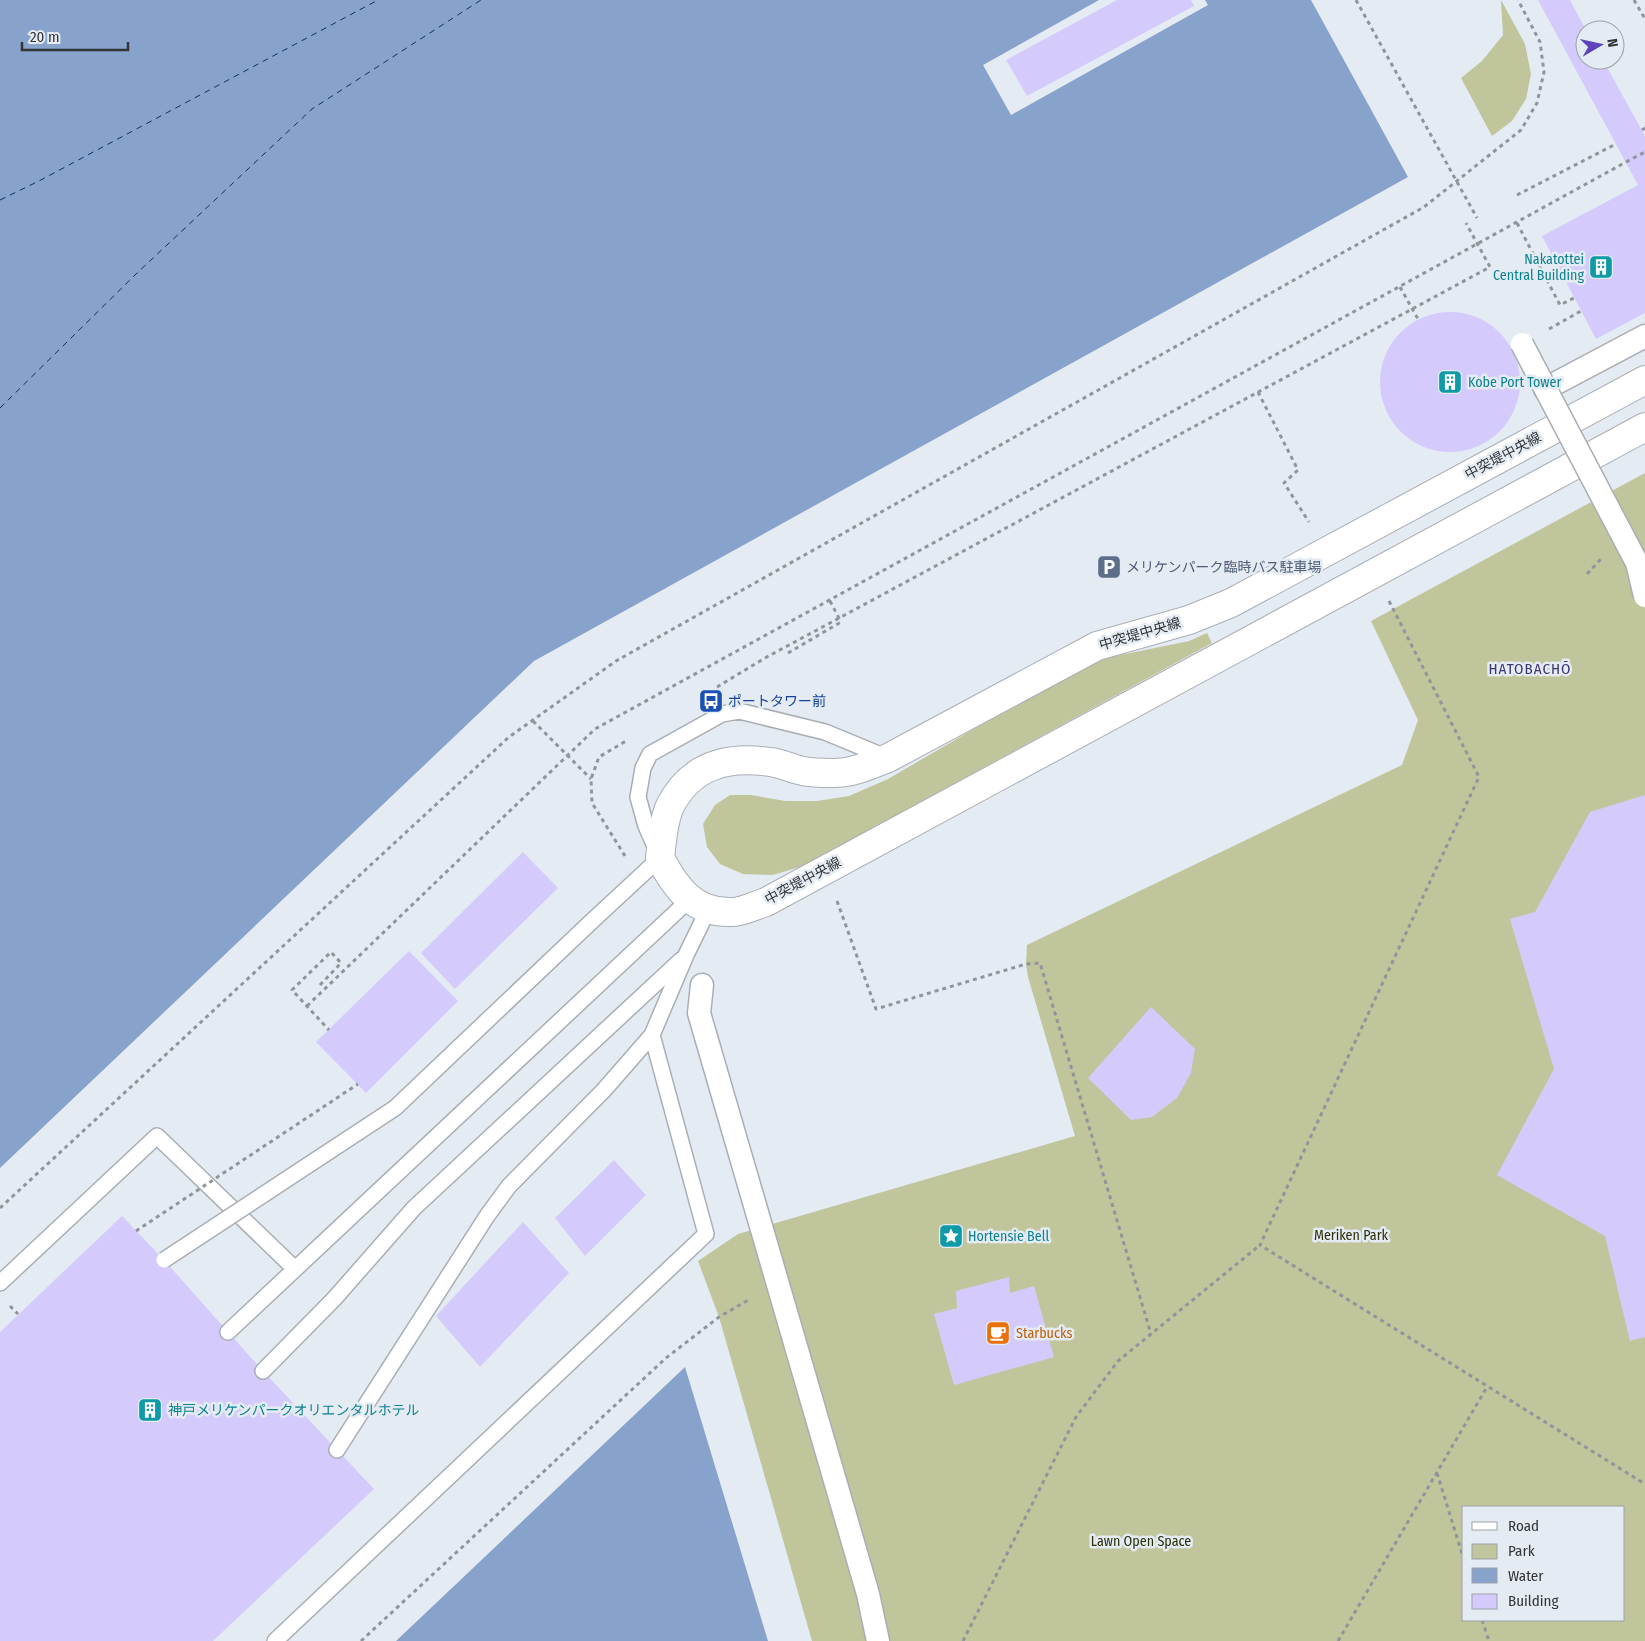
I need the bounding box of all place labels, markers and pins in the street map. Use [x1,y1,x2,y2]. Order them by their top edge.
place label: Nakatottei Central Building [1493,251,1584,284]
building icon: Nakatottei Central Building [1588,254,1614,280]
building icon: Kobe Port Tower [1437,369,1463,395]
place label: Kobe Port Tower [1468,374,1561,391]
parking icon: メリケンパーク臨時バス駐車場 [1096,554,1122,580]
place label: メリケンパーク臨時バス駐車場 [1126,559,1322,576]
bus stop icon: ポートタワー前 [698,688,724,714]
place label: ポートタワー前 [728,693,826,710]
place icon: Hortensie Bell [938,1223,964,1249]
place label: Hortensie Bell [968,1228,1049,1245]
cafe icon: Starbucks [985,1320,1011,1346]
place label: Starbucks [1016,1325,1072,1342]
building icon: 神戸メリケンパークオリエンタルホテル [137,1397,163,1423]
place label: 神戸メリケンパークオリエンタルホテル [168,1402,420,1419]

